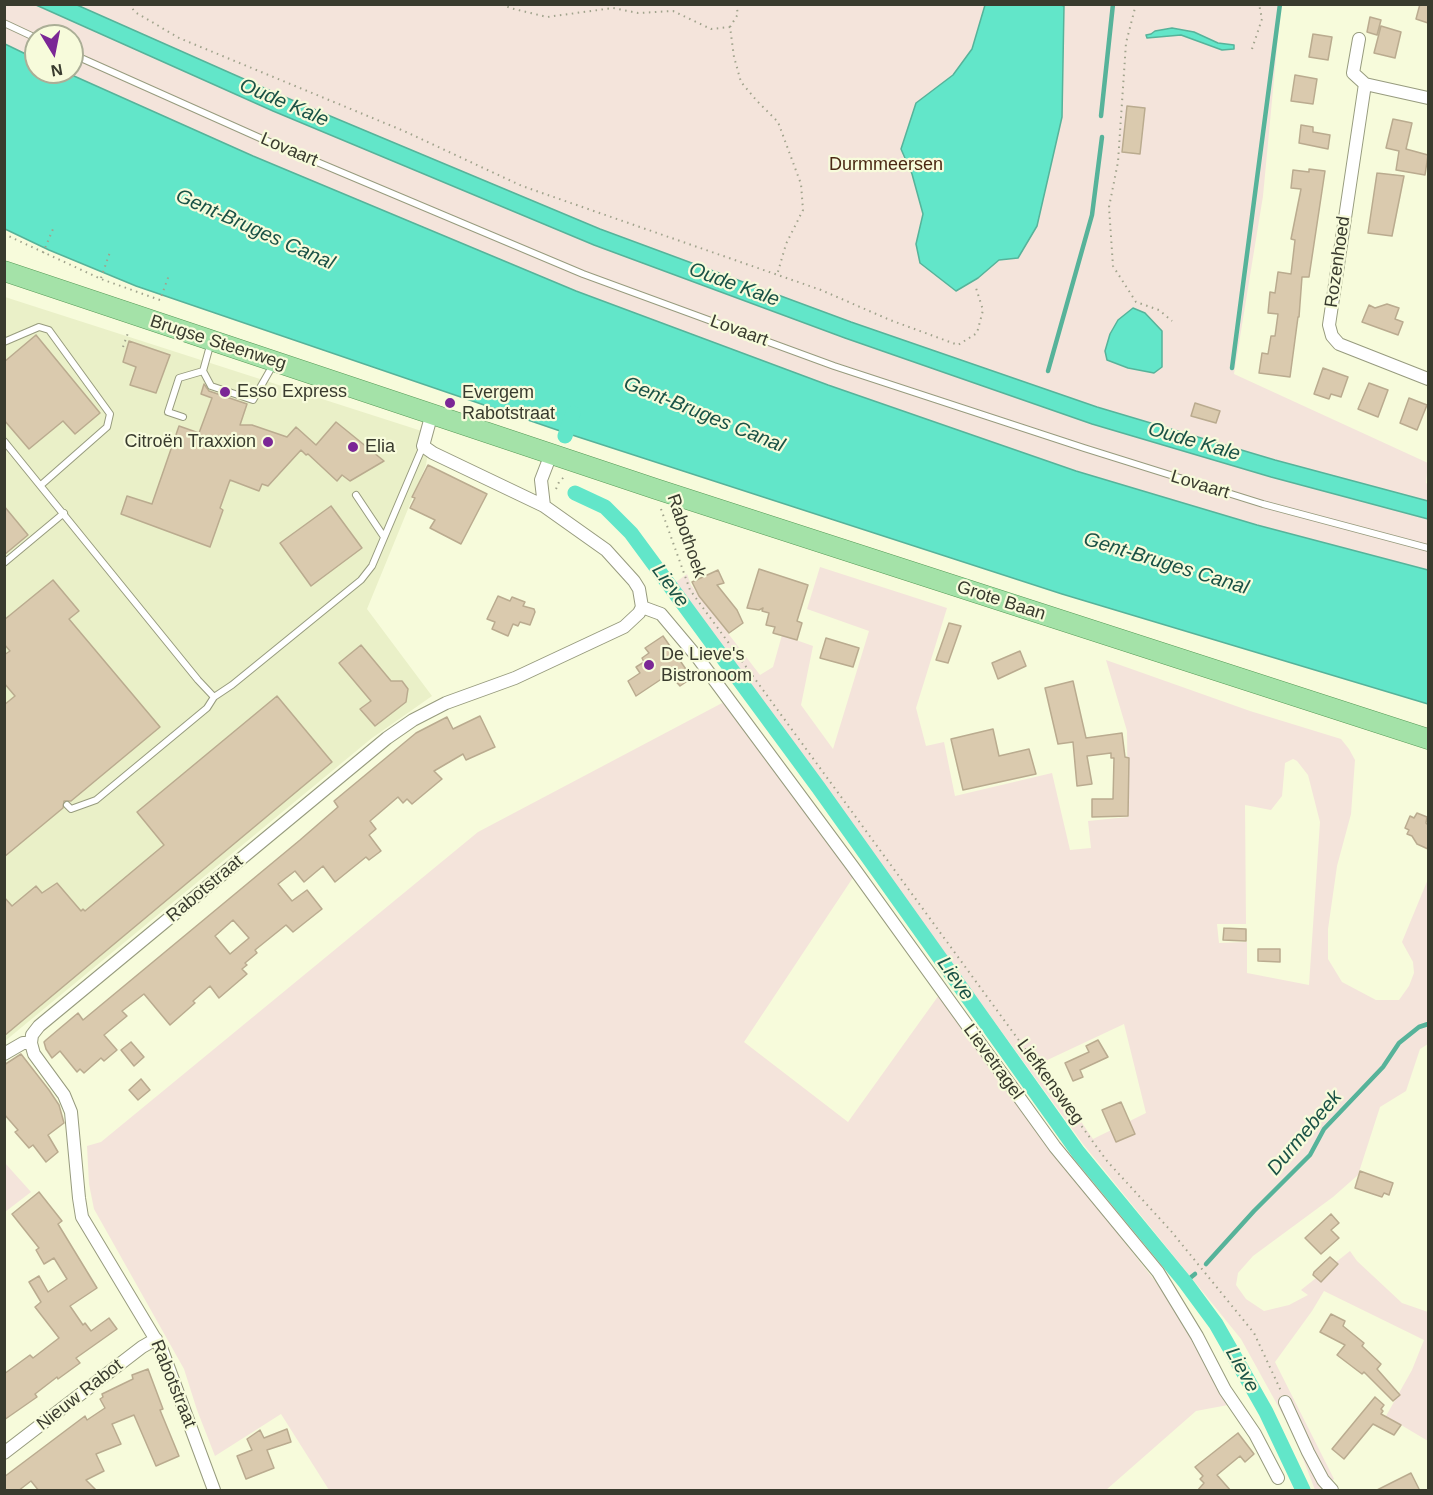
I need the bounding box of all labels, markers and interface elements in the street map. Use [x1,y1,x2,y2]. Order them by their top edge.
north arrow [24,24,84,84]
text: N [50,61,64,80]
water label: Oude Kale [236,73,332,133]
street label: Lovaart [257,128,321,172]
park label: Durmmeersen [829,154,943,176]
water label: Gent-Bruges Canal [172,184,338,276]
street label: Rozenhoed [1321,215,1355,309]
water label: Oude Kale [685,258,783,312]
street label: Brugse Steenweg [147,311,289,375]
street label: Lovaart [707,311,771,351]
water label: Gent-Bruges Canal [620,372,788,458]
place label: Esso Express [237,381,347,403]
place label: Evergem Rabotstraat [462,382,555,424]
marker: Esso Express [218,385,232,399]
marker: Evergem Rabotstraat [443,396,457,410]
water label: Oude Kale [1145,417,1243,467]
place label: Citroën Traxxion [125,431,256,453]
marker: Citroën Traxxion [261,435,275,449]
place label: Elia [365,436,395,458]
marker: Elia [346,440,360,454]
street label: Lovaart [1168,466,1232,504]
street label: Rabothoek [662,491,710,581]
water label: Gent-Bruges Canal [1081,527,1251,601]
water label: Lieve [646,560,694,612]
street label: Grote Baan [954,577,1048,625]
place label: De Lieve's Bistronoom [661,644,752,686]
marker: De Lieve's Bistronoom [642,658,656,672]
street label: Rabotstraat [162,851,248,927]
water label: Lieve [931,953,979,1005]
street label: Lievetragel [958,1020,1028,1104]
street label: Liefkensweg [1012,1035,1088,1129]
water label: Durmebeek [1263,1086,1347,1180]
street label: Rabotstraat [146,1337,200,1431]
water label: Lieve [1220,1343,1264,1397]
street label: Nieuw Rabot [33,1355,127,1435]

